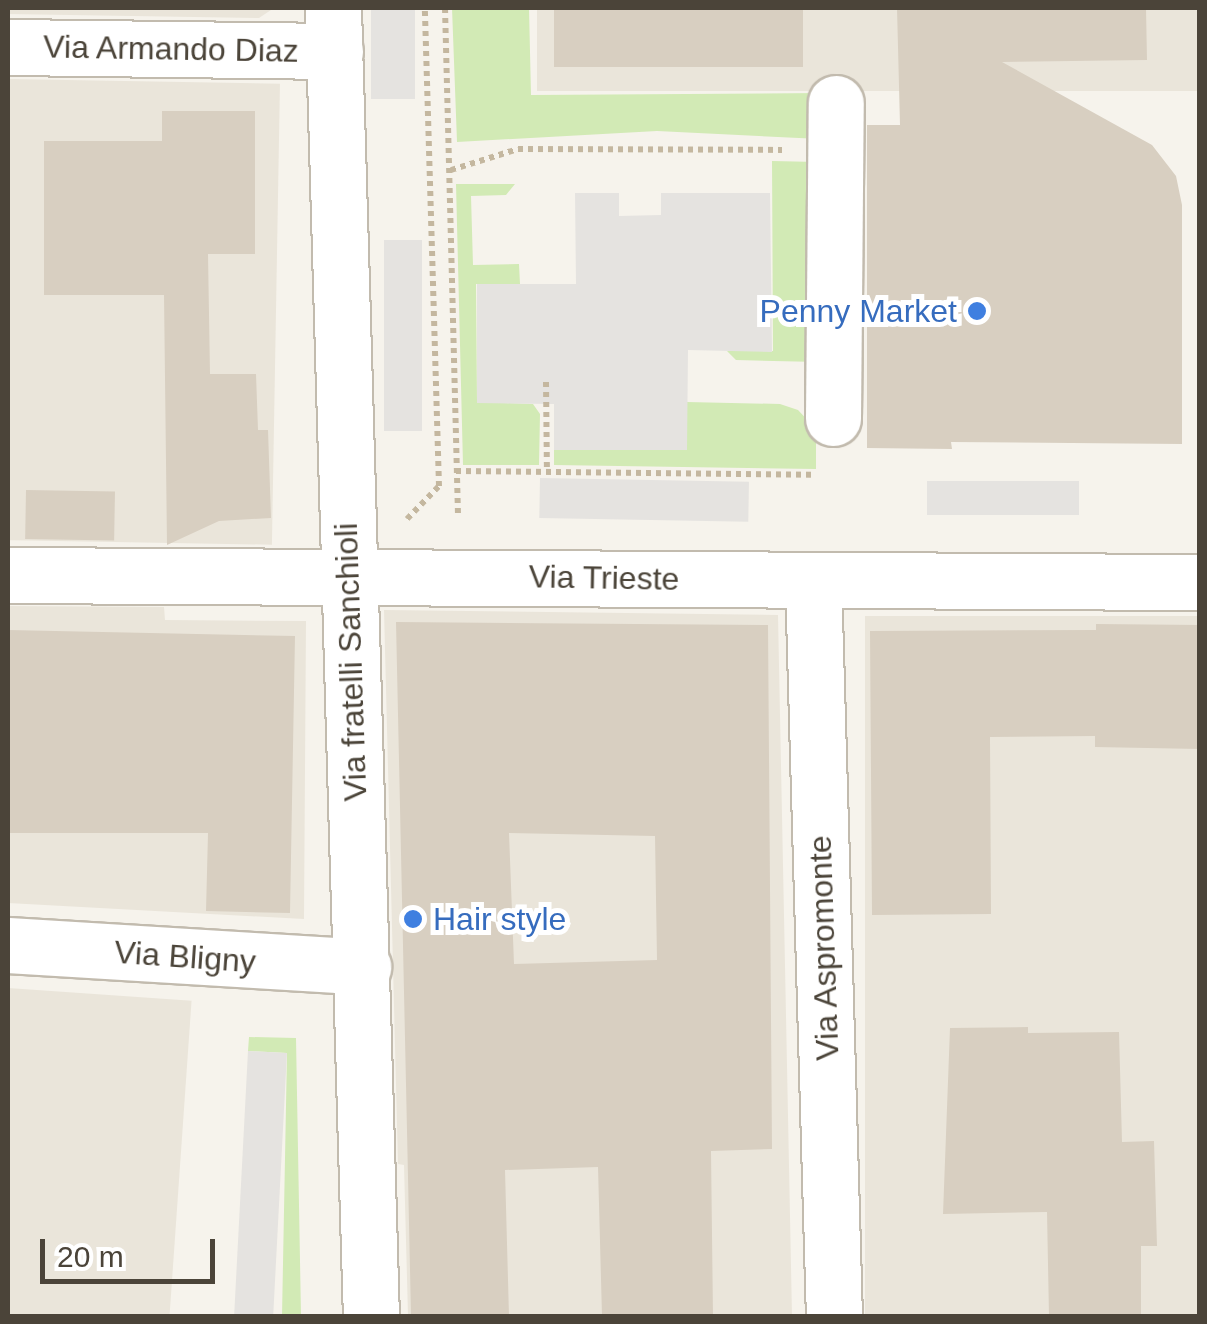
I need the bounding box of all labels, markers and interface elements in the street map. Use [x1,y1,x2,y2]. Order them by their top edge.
street label: Via Armando Diaz [42,28,300,70]
place label: Penny Market [760,292,957,330]
marker: Penny Market [966,300,988,322]
street label: Via fratelli Sanchioli [327,522,375,802]
street label: Via Trieste [528,557,680,599]
street label: Via Aspromonte [801,834,847,1062]
place label: Hair style [433,900,566,938]
marker: Hair style [402,908,424,930]
street label: Via Bligny [113,933,257,981]
scale bar [45,1219,220,1281]
text: 20 m [57,1240,124,1273]

